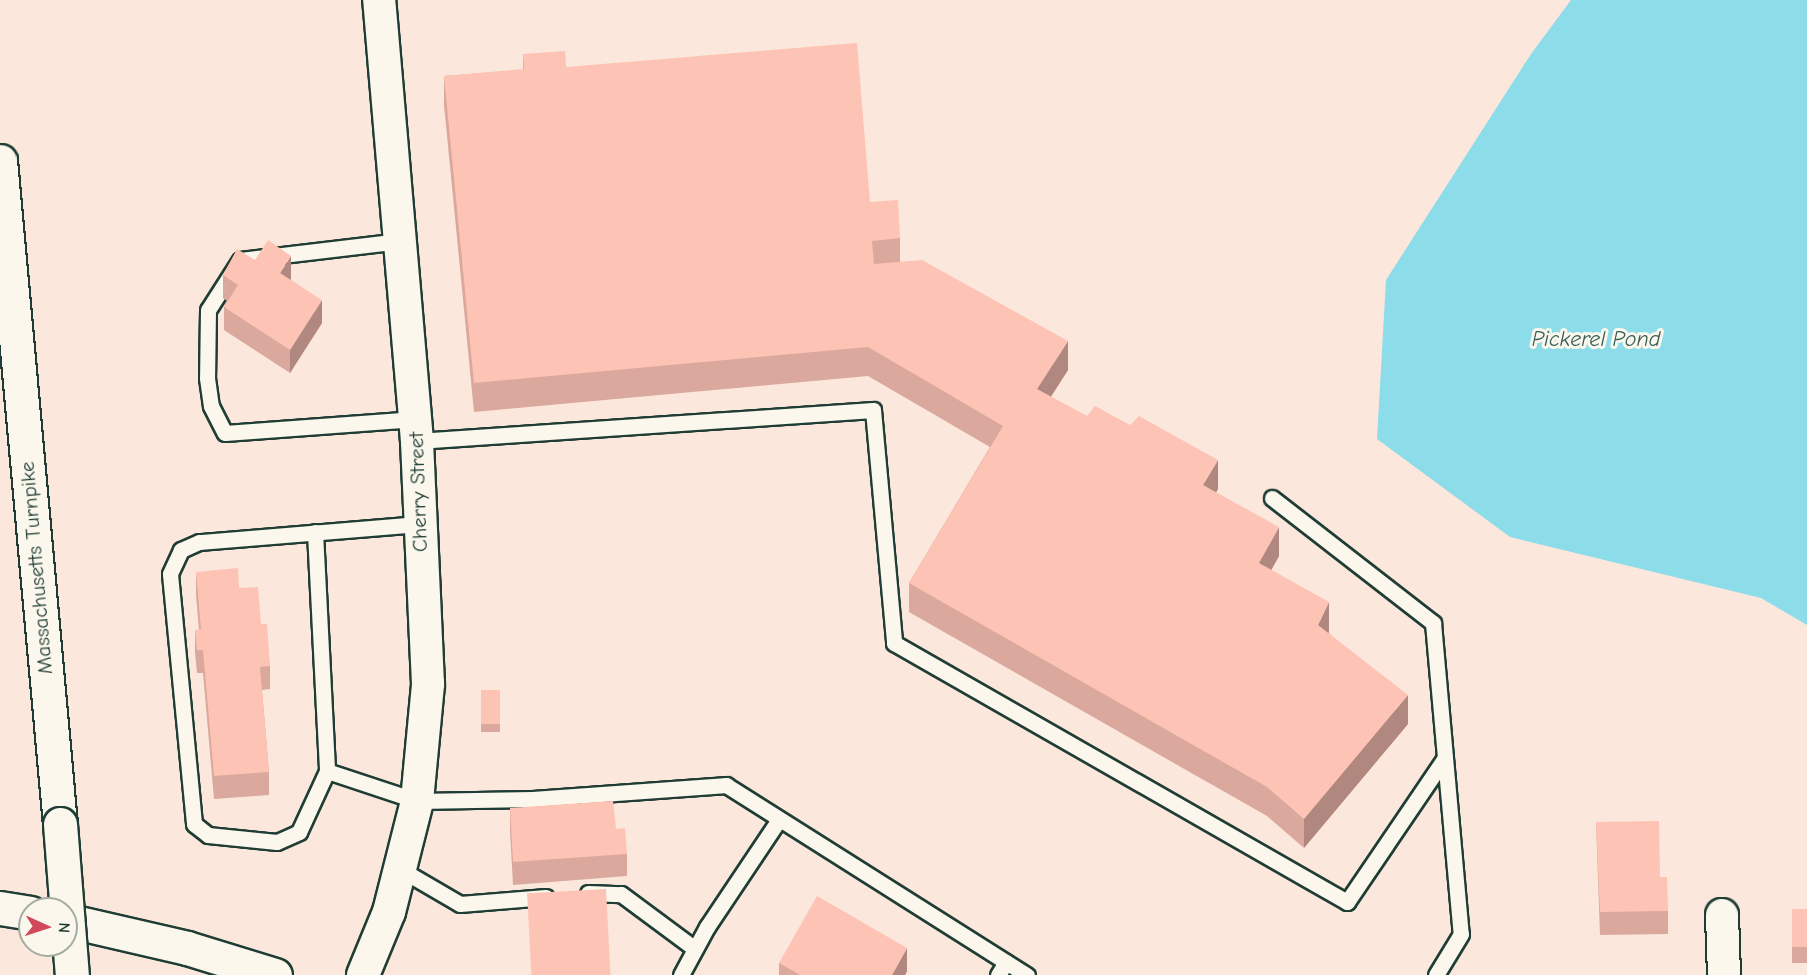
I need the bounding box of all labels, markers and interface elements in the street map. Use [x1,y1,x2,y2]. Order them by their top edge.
water label: Pickerel Pond [1532,327,1660,353]
street label: Cherry Street [403,431,433,553]
street label: Massachusetts Turnpike [14,461,58,675]
north arrow [18,897,78,957]
text: N [55,922,73,934]

